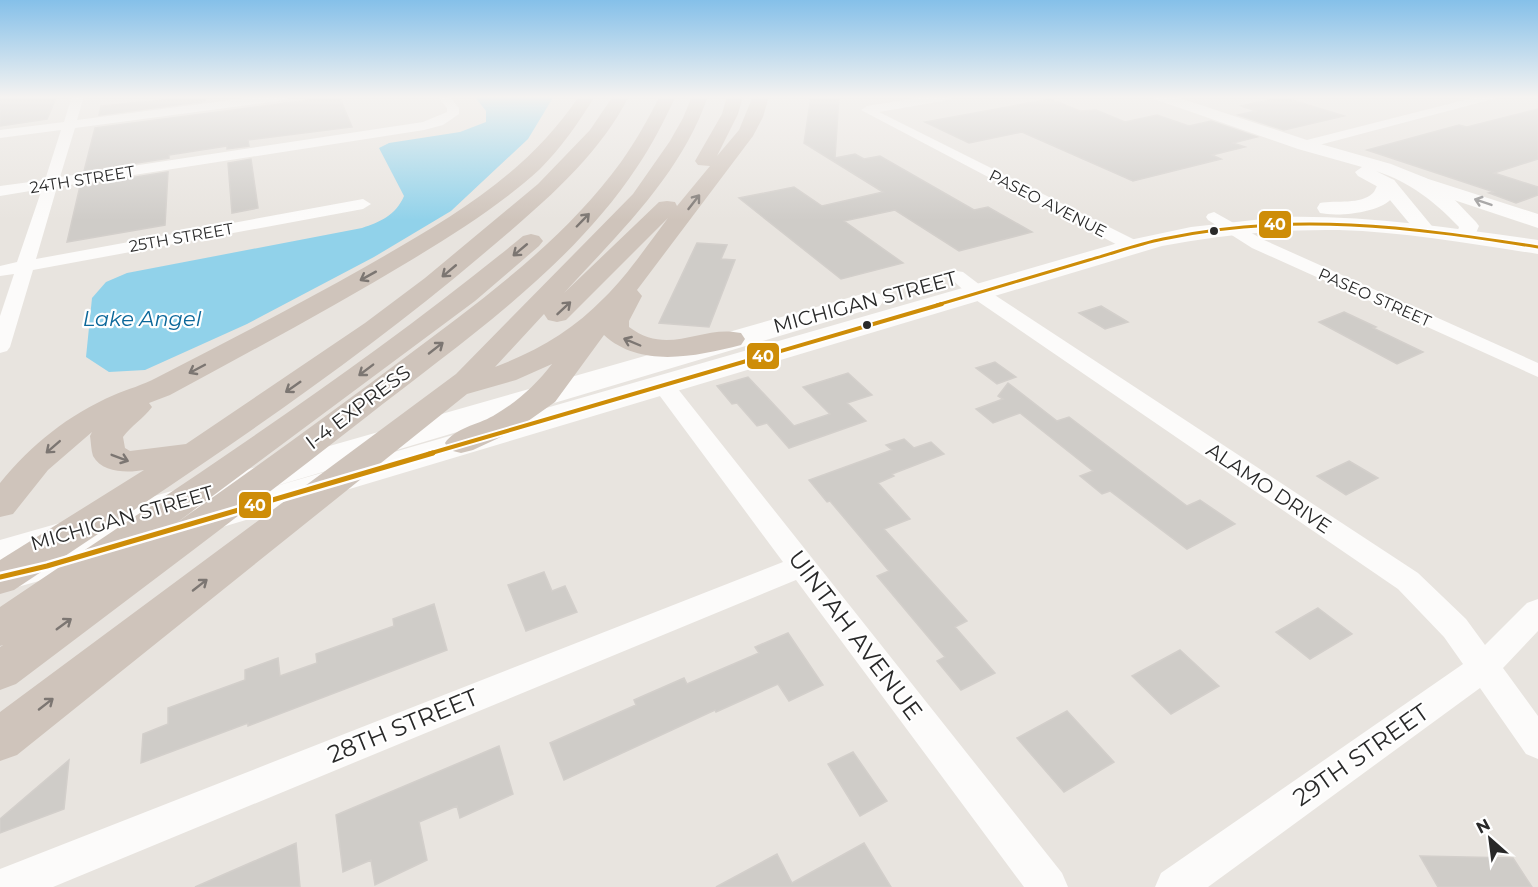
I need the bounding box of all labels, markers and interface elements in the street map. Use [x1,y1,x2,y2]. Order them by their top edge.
street label: 24TH STREET [28,162,137,197]
street label: PASEO AVENUE [986,166,1110,241]
one-way arrow [687,194,700,210]
one-way arrow [1474,195,1493,206]
line badge: 40 [1258,210,1292,239]
one-way arrow [576,213,590,228]
text: 40 [1264,215,1286,234]
street label: 25TH STREET [128,219,235,256]
unlabelled marker [1208,225,1220,237]
one-way arrow [512,244,528,257]
one-way arrow [442,264,457,278]
street label: PASEO STREET [1315,264,1435,331]
street label: MICHIGAN STREET [771,266,960,338]
one-way arrow [360,271,377,283]
one-way arrow [556,301,571,315]
water label: Lake Angel [83,306,202,331]
unlabelled marker [861,319,873,331]
one-way arrow [624,336,642,347]
one-way arrow [428,341,444,354]
line badge: 40 [746,342,780,370]
text: 40 [752,347,774,366]
street label: I-4 EXPRESS [301,360,415,454]
one-way arrow [188,364,206,375]
one-way arrow [358,364,374,377]
one-way arrow [285,381,301,393]
street label: ALAMO DRIVE [1202,437,1336,539]
one-way arrow [46,440,61,454]
one-way arrow [110,453,128,464]
street label: MICHIGAN STREET [28,480,217,556]
line badge: 40 [238,491,272,519]
text: 40 [244,496,266,515]
street label: UINTAH AVENUE [782,544,929,725]
one-way arrow [192,578,208,591]
one-way arrow [56,618,72,631]
street label: 28TH STREET [323,682,483,769]
street label: 29TH STREET [1287,697,1434,812]
one-way arrow [38,698,54,711]
north arrow [1460,809,1520,869]
text: N [1473,815,1493,838]

